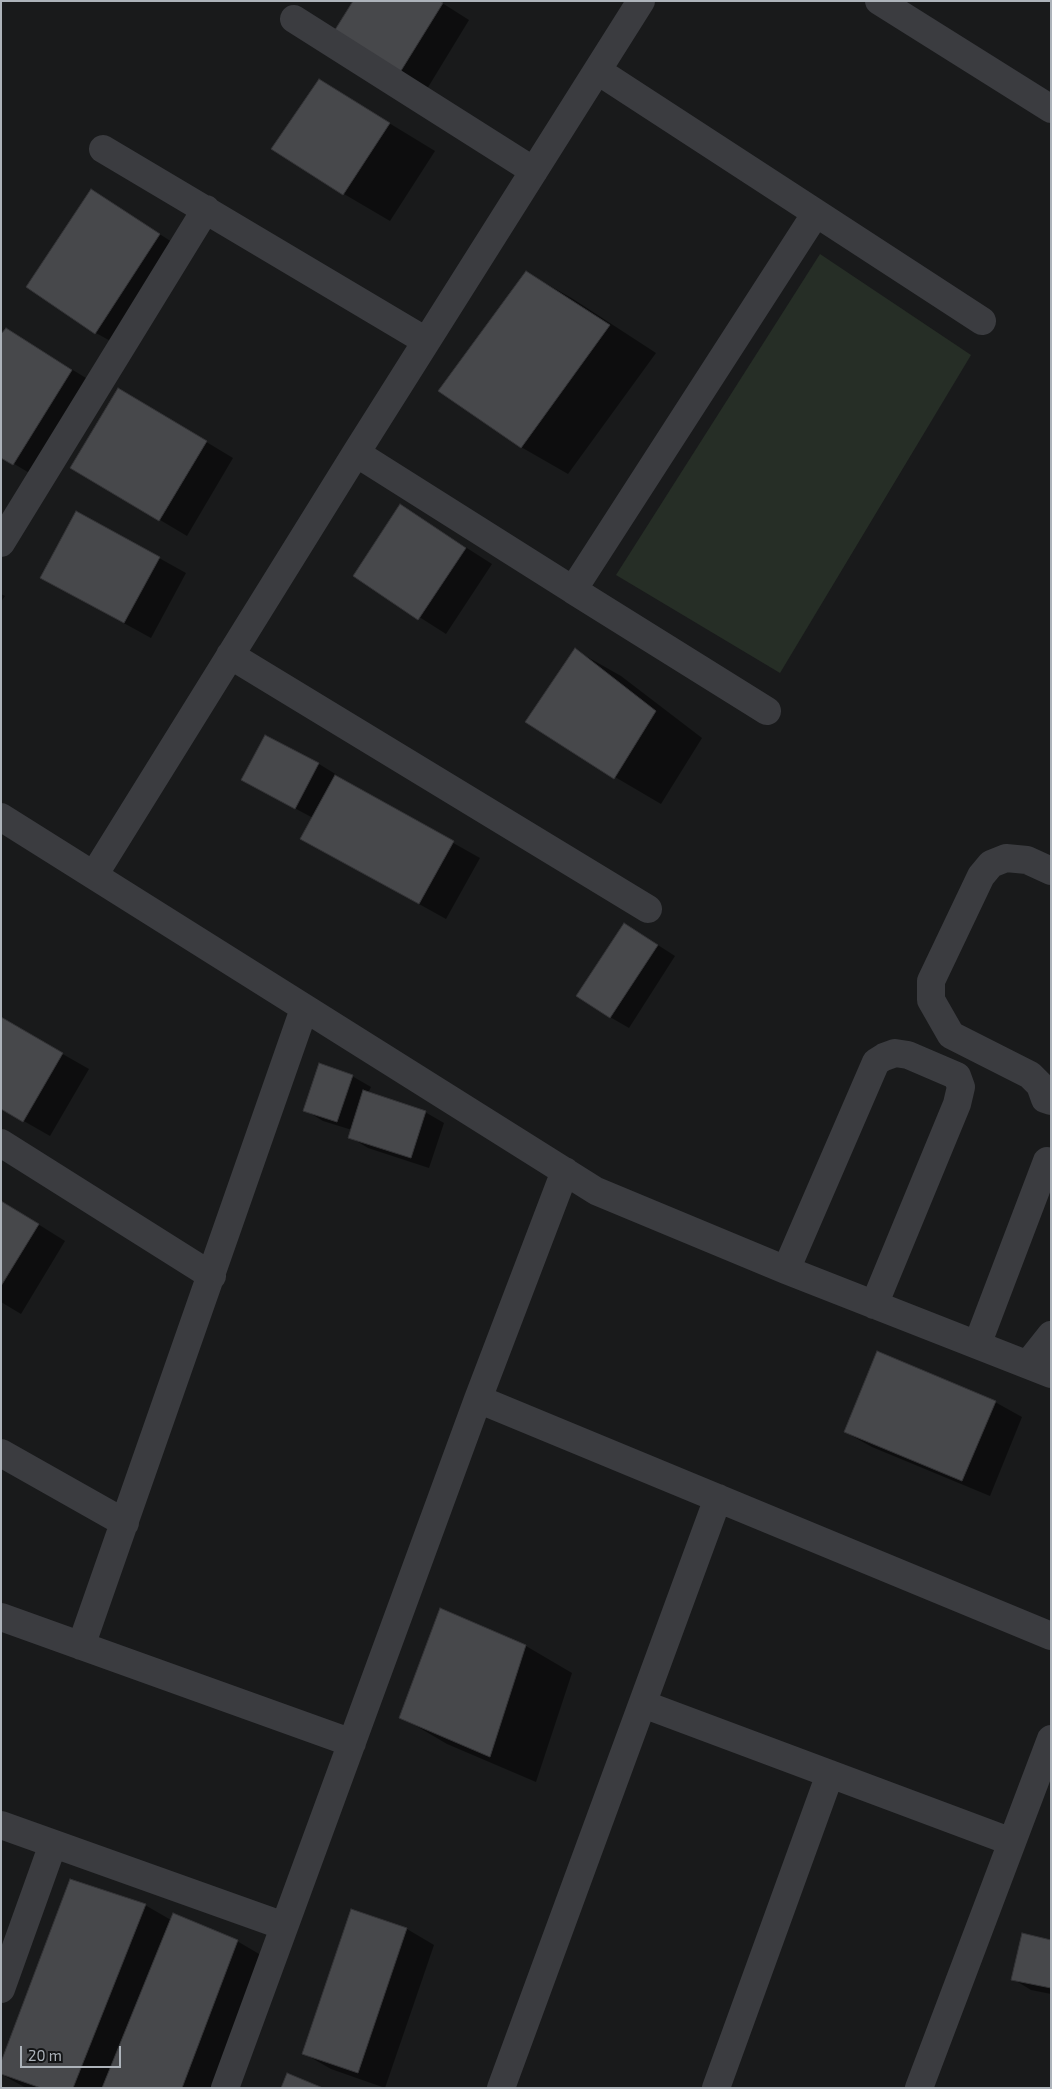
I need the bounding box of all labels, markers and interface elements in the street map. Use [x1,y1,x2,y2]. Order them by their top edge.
scale bar [22,2036,124,2068]
text: 20 m [28,2046,62,2064]

